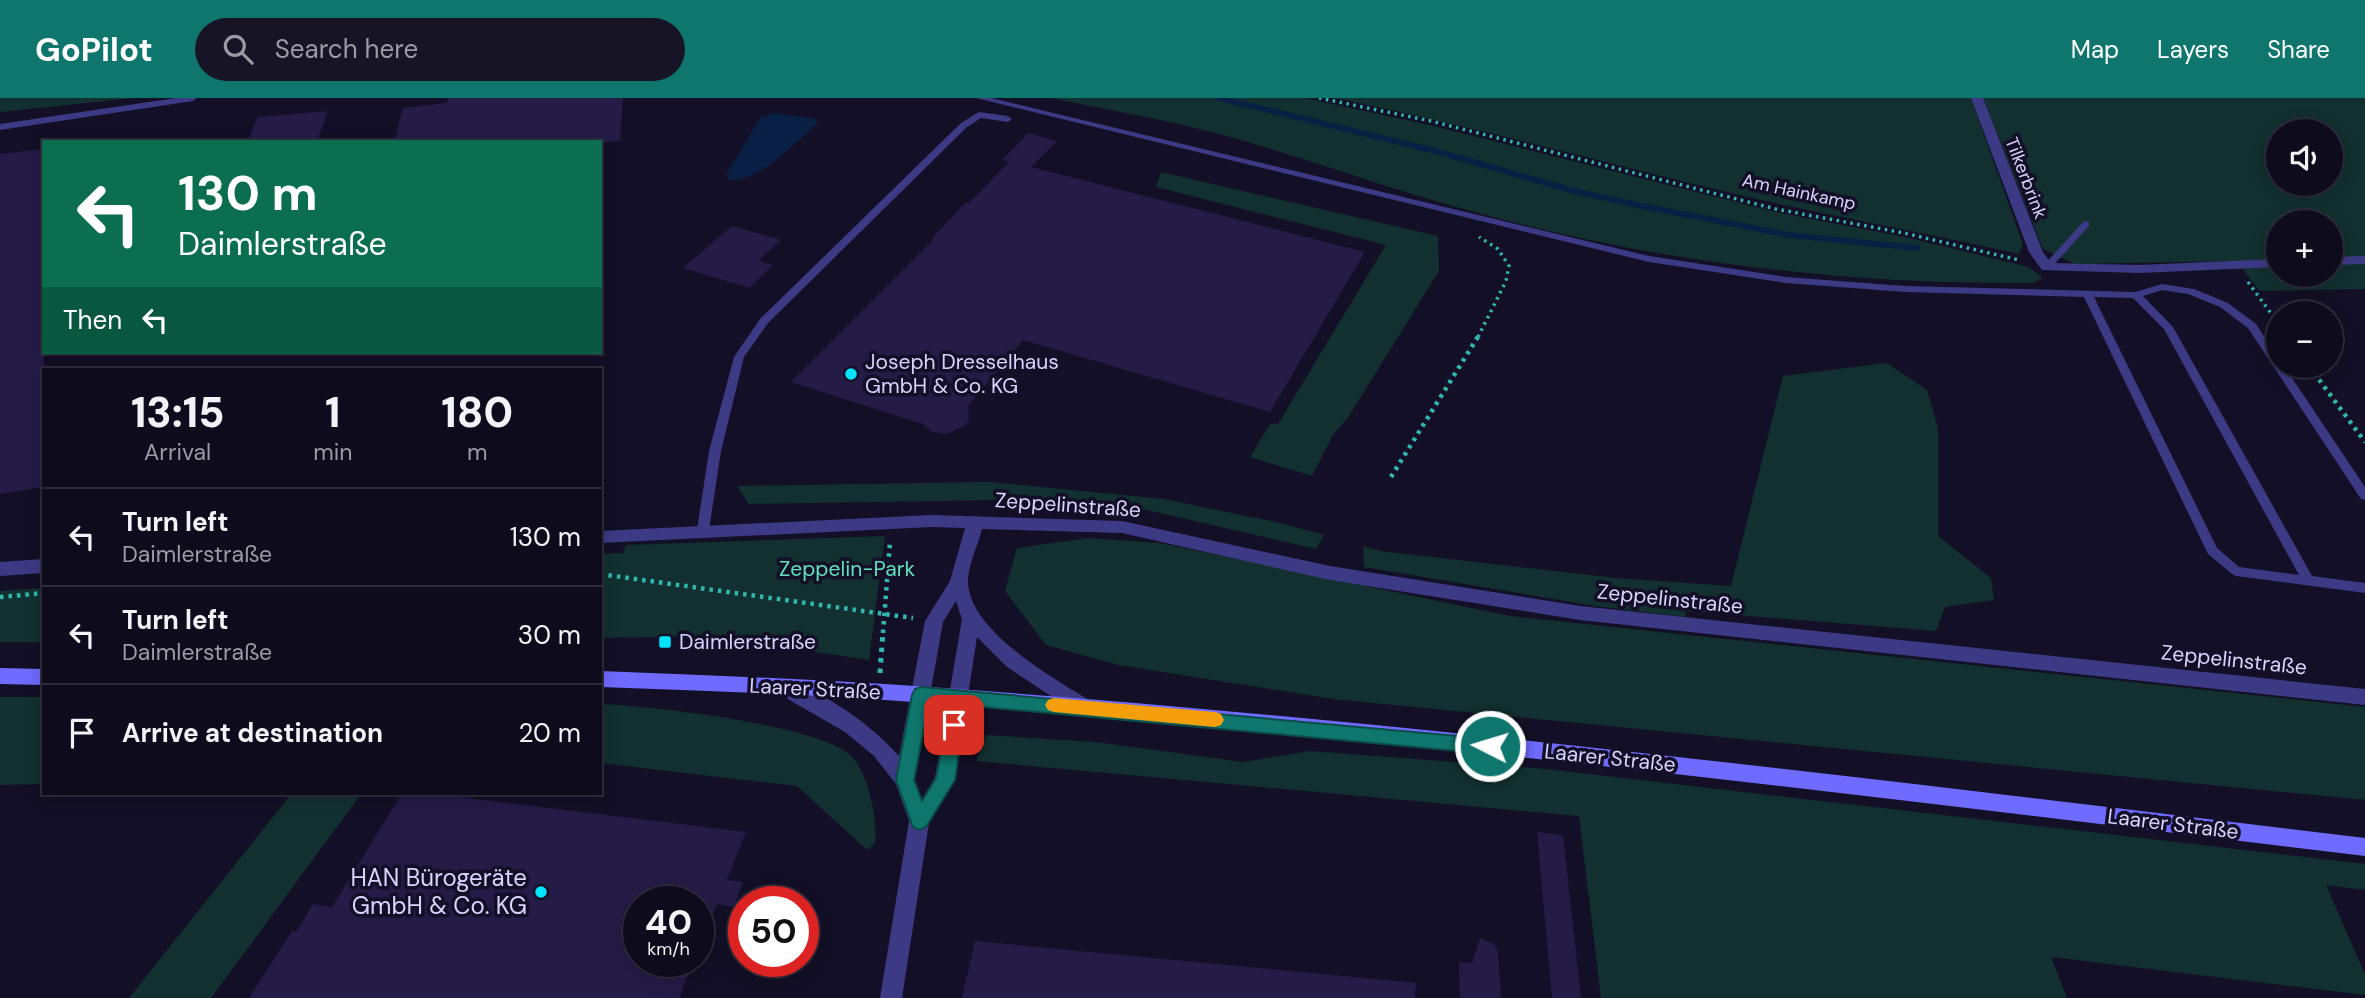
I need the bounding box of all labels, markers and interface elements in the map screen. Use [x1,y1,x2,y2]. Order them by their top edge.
search box [195,18,685,81]
text: GoPilot [35,28,153,71]
icon: search [219,30,257,68]
text: Search here [275,32,418,66]
text: Map [2071,34,2119,65]
text: Layers [2157,34,2229,65]
text: Share [2267,34,2330,65]
map controls [2266,119,2343,378]
button: sound [2266,119,2343,196]
street label: Tilkerbrink [1999,134,2053,222]
text: 130 m [178,161,318,225]
icon: left [63,168,154,259]
street label: Am Hainkamp [1740,168,1858,216]
button: + [2266,210,2343,287]
text: Daimlerstraße [178,223,387,265]
icon: left [136,301,174,339]
button: − [2266,301,2343,378]
text: Then [63,303,122,337]
place label: Joseph Dresselhaus GmbH & Co. KG [865,348,1059,400]
marker: Joseph Dresselhaus GmbH & Co. KG [843,366,859,382]
text: 13:15 [131,385,224,440]
text: 1 [325,385,341,440]
text: 180 [441,385,513,440]
text: Arrival [144,437,211,467]
text: min [313,437,352,467]
text: m [467,437,487,467]
street label: Zeppelinstraße [994,486,1142,524]
text: Turn left [122,505,229,539]
icon: left [63,518,101,556]
text: 130 m [510,520,581,554]
text: Daimlerstraße [122,539,272,569]
park label: Zeppelin-Park [779,555,915,583]
street label: Zeppelinstraße [1596,577,1744,621]
text: Turn left [122,603,229,637]
icon: left [63,616,101,654]
text: 30 m [518,618,581,652]
place label: Daimlerstraße [679,628,816,656]
marker: Daimlerstraße [657,634,673,650]
text: Daimlerstraße [122,637,272,667]
street label: Zeppelinstraße [2160,638,2308,682]
street label: Laarer Straße [749,672,882,706]
pin [924,695,984,755]
icon: arrive [935,706,973,744]
position arrow [1453,709,1527,783]
icon: arrive [63,714,101,752]
text: Arrive at destination [122,716,383,750]
text: 20 m [518,716,581,750]
street label: Laarer Straße [1543,737,1677,779]
street label: Laarer Straße [2106,802,2240,846]
place label: HAN Bürogeräte GmbH & Co. KG [351,862,527,921]
marker: HAN Bürogeräte GmbH & Co. KG [533,884,549,900]
speed limit sign: 50 [728,886,819,977]
text: 40 [645,899,692,945]
text: km/h [647,937,690,961]

